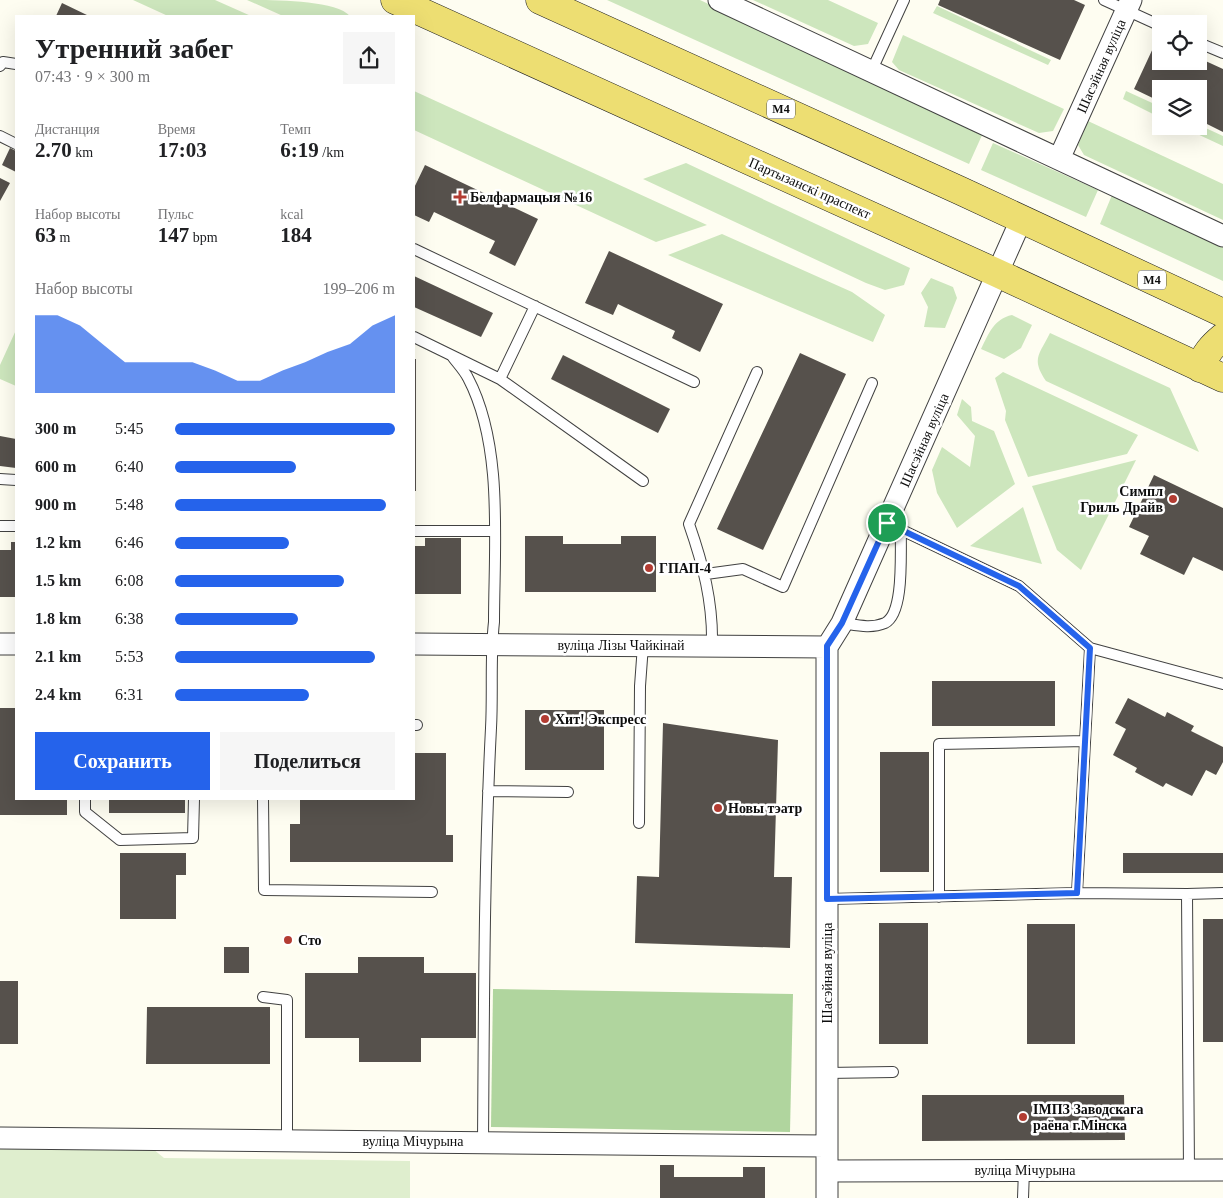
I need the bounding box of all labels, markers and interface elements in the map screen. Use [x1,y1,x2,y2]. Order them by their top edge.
map controls [1152,15,1207,135]
button: locate [1152,15,1207,70]
street label: Шасэйная вуліца [1074,16,1129,115]
button: share [343,32,395,84]
text: Утренний забег [35,33,233,64]
text: 07:43 · 9 × 300 m [35,68,150,85]
button: layers [1152,80,1207,135]
road number: М4 [767,100,795,118]
text: Дистанция [35,122,100,137]
text: Время [158,122,196,137]
text: Темп [280,122,311,137]
text: 2.70 [35,138,72,162]
text: 17:03 [158,138,207,162]
text: 6:19 [280,138,319,162]
text: km [72,145,93,160]
text: /km [319,145,344,160]
street label: Партызанскі праспект [747,155,873,222]
place label: Белфармацыя №16 [470,190,592,205]
marker: Белфармацыя №16 [454,191,466,203]
text: Набор высоты [35,207,121,222]
text: Пульс [158,207,194,222]
text: kcal [280,207,304,222]
text: 63 [35,223,56,247]
text: 147 [158,223,189,247]
text: 184 [280,223,312,247]
text: m [56,230,70,245]
text: bpm [189,230,218,245]
road number: М4 [1138,270,1166,290]
text: Набор высоты [35,280,133,297]
text: 199–206 m [323,280,395,297]
street label: Шасэйная вуліца [897,390,952,489]
text: 300 m [35,420,76,437]
text: 5:45 [115,420,143,437]
text: 600 m [35,458,76,475]
text: 6:40 [115,458,143,475]
place label: Симпл Гриль Драйв [1080,484,1163,515]
marker: Симпл Гриль Драйв [1167,493,1179,505]
text: 900 m [35,496,76,513]
text: 5:48 [115,496,143,513]
pin [866,502,908,544]
icon: arrive [873,509,901,537]
text: 1.2 km [35,534,81,551]
text: 6:46 [115,534,143,551]
place label: ГПАП-4 [659,561,711,576]
marker: ГПАП-4 [643,562,655,574]
text: 1.5 km [35,572,81,589]
text: 6:08 [115,572,143,589]
text: 1.8 km [35,610,81,627]
text: 6:38 [115,610,143,627]
street label: вуліца Лізы Чайкінай [557,638,685,653]
text: 2.1 km [35,648,81,665]
text: 5:53 [115,648,143,665]
text: 2.4 km [35,686,81,703]
text: 6:31 [115,686,143,703]
place label: Хит! Экспресс [555,712,646,727]
marker: Хит! Экспресс [539,713,551,725]
button: Сохранить [35,732,210,790]
button: Поделиться [220,732,395,790]
place label: Новы тэатр [728,801,802,816]
marker: Новы тэатр [712,802,724,814]
street label: Шасэйная вуліца [820,922,835,1023]
place label: Сто [298,933,322,948]
marker: Сто [282,934,294,946]
place label: ІМПЗ Заводскага раёна г.Мінска [1033,1102,1143,1133]
marker: ІМПЗ Заводскага раёна г.Мінска [1017,1111,1029,1123]
street label: вуліца Мічурына [362,1134,464,1149]
street label: вуліца Мічурына [974,1163,1076,1178]

